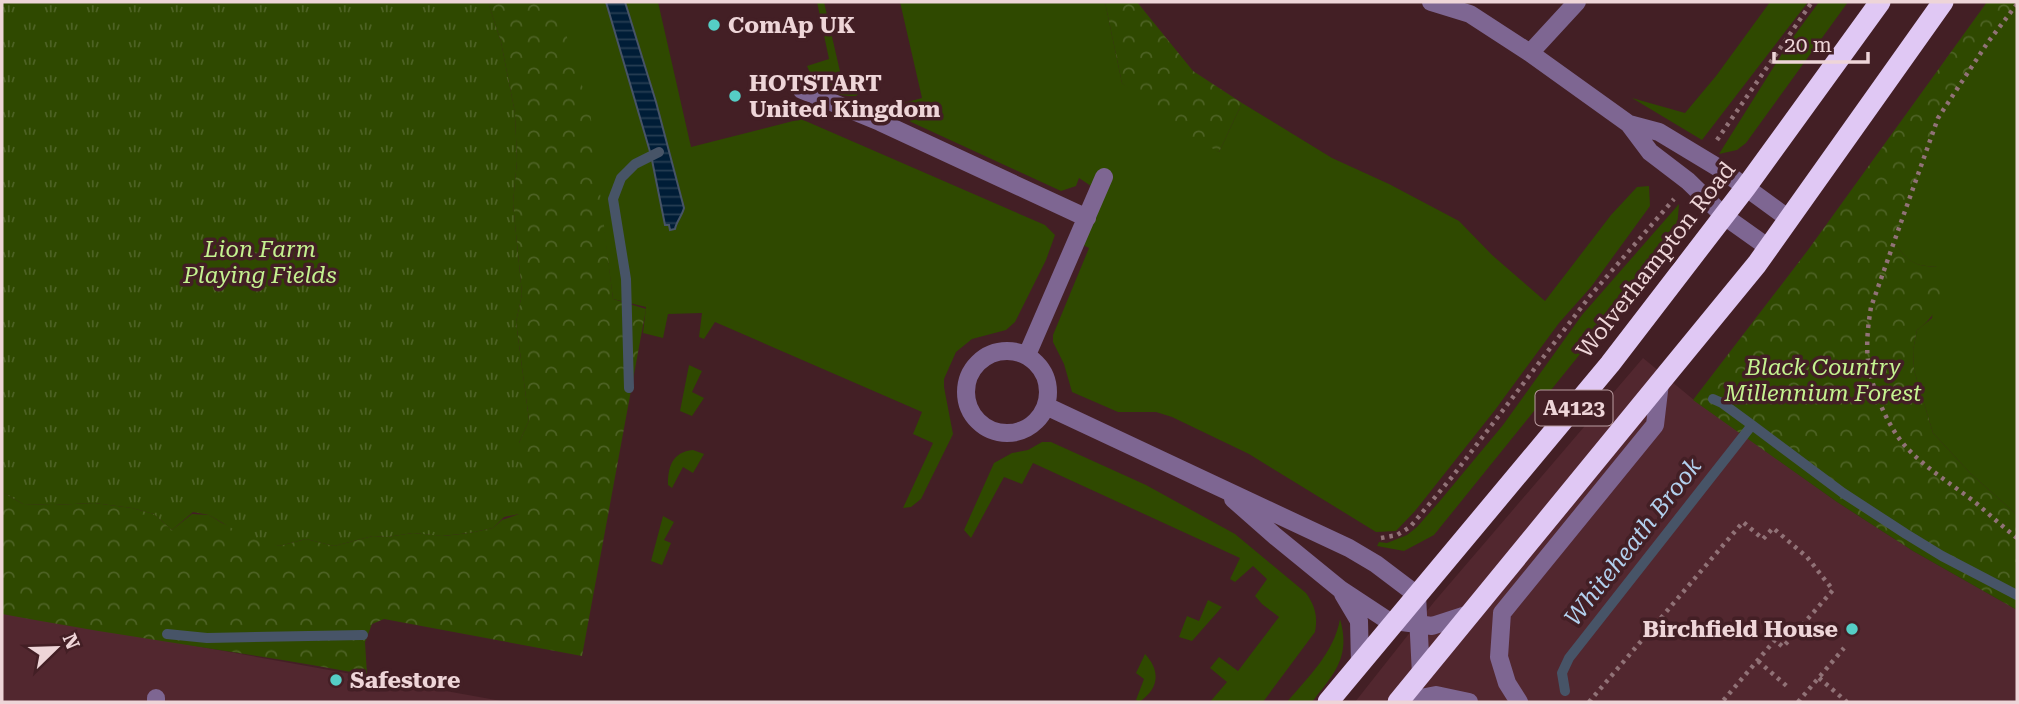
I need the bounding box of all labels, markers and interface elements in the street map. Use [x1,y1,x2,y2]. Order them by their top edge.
place label: ComAp UK [728,12,855,39]
marker: ComAp UK [706,17,722,33]
scale bar [1774,21,1868,65]
text: 20 m [1784,33,1832,57]
place label: HOTSTART United Kingdom [749,70,940,123]
marker: HOTSTART United Kingdom [727,88,743,104]
street label: Wolverhampton Road [1571,156,1741,363]
park label: Lion Farm Playing Fields [182,236,337,289]
park label: Black Country Millennium Forest [1724,354,1922,407]
road number: A4123 [1536,390,1612,426]
water label: Whiteheath Brook [1559,452,1707,632]
north arrow [21,613,91,683]
place label: Birchfield House [1642,616,1838,643]
marker: Birchfield House [1844,621,1860,637]
text: N [58,630,85,653]
place label: Safestore [350,667,461,694]
marker: Safestore [328,672,344,688]

